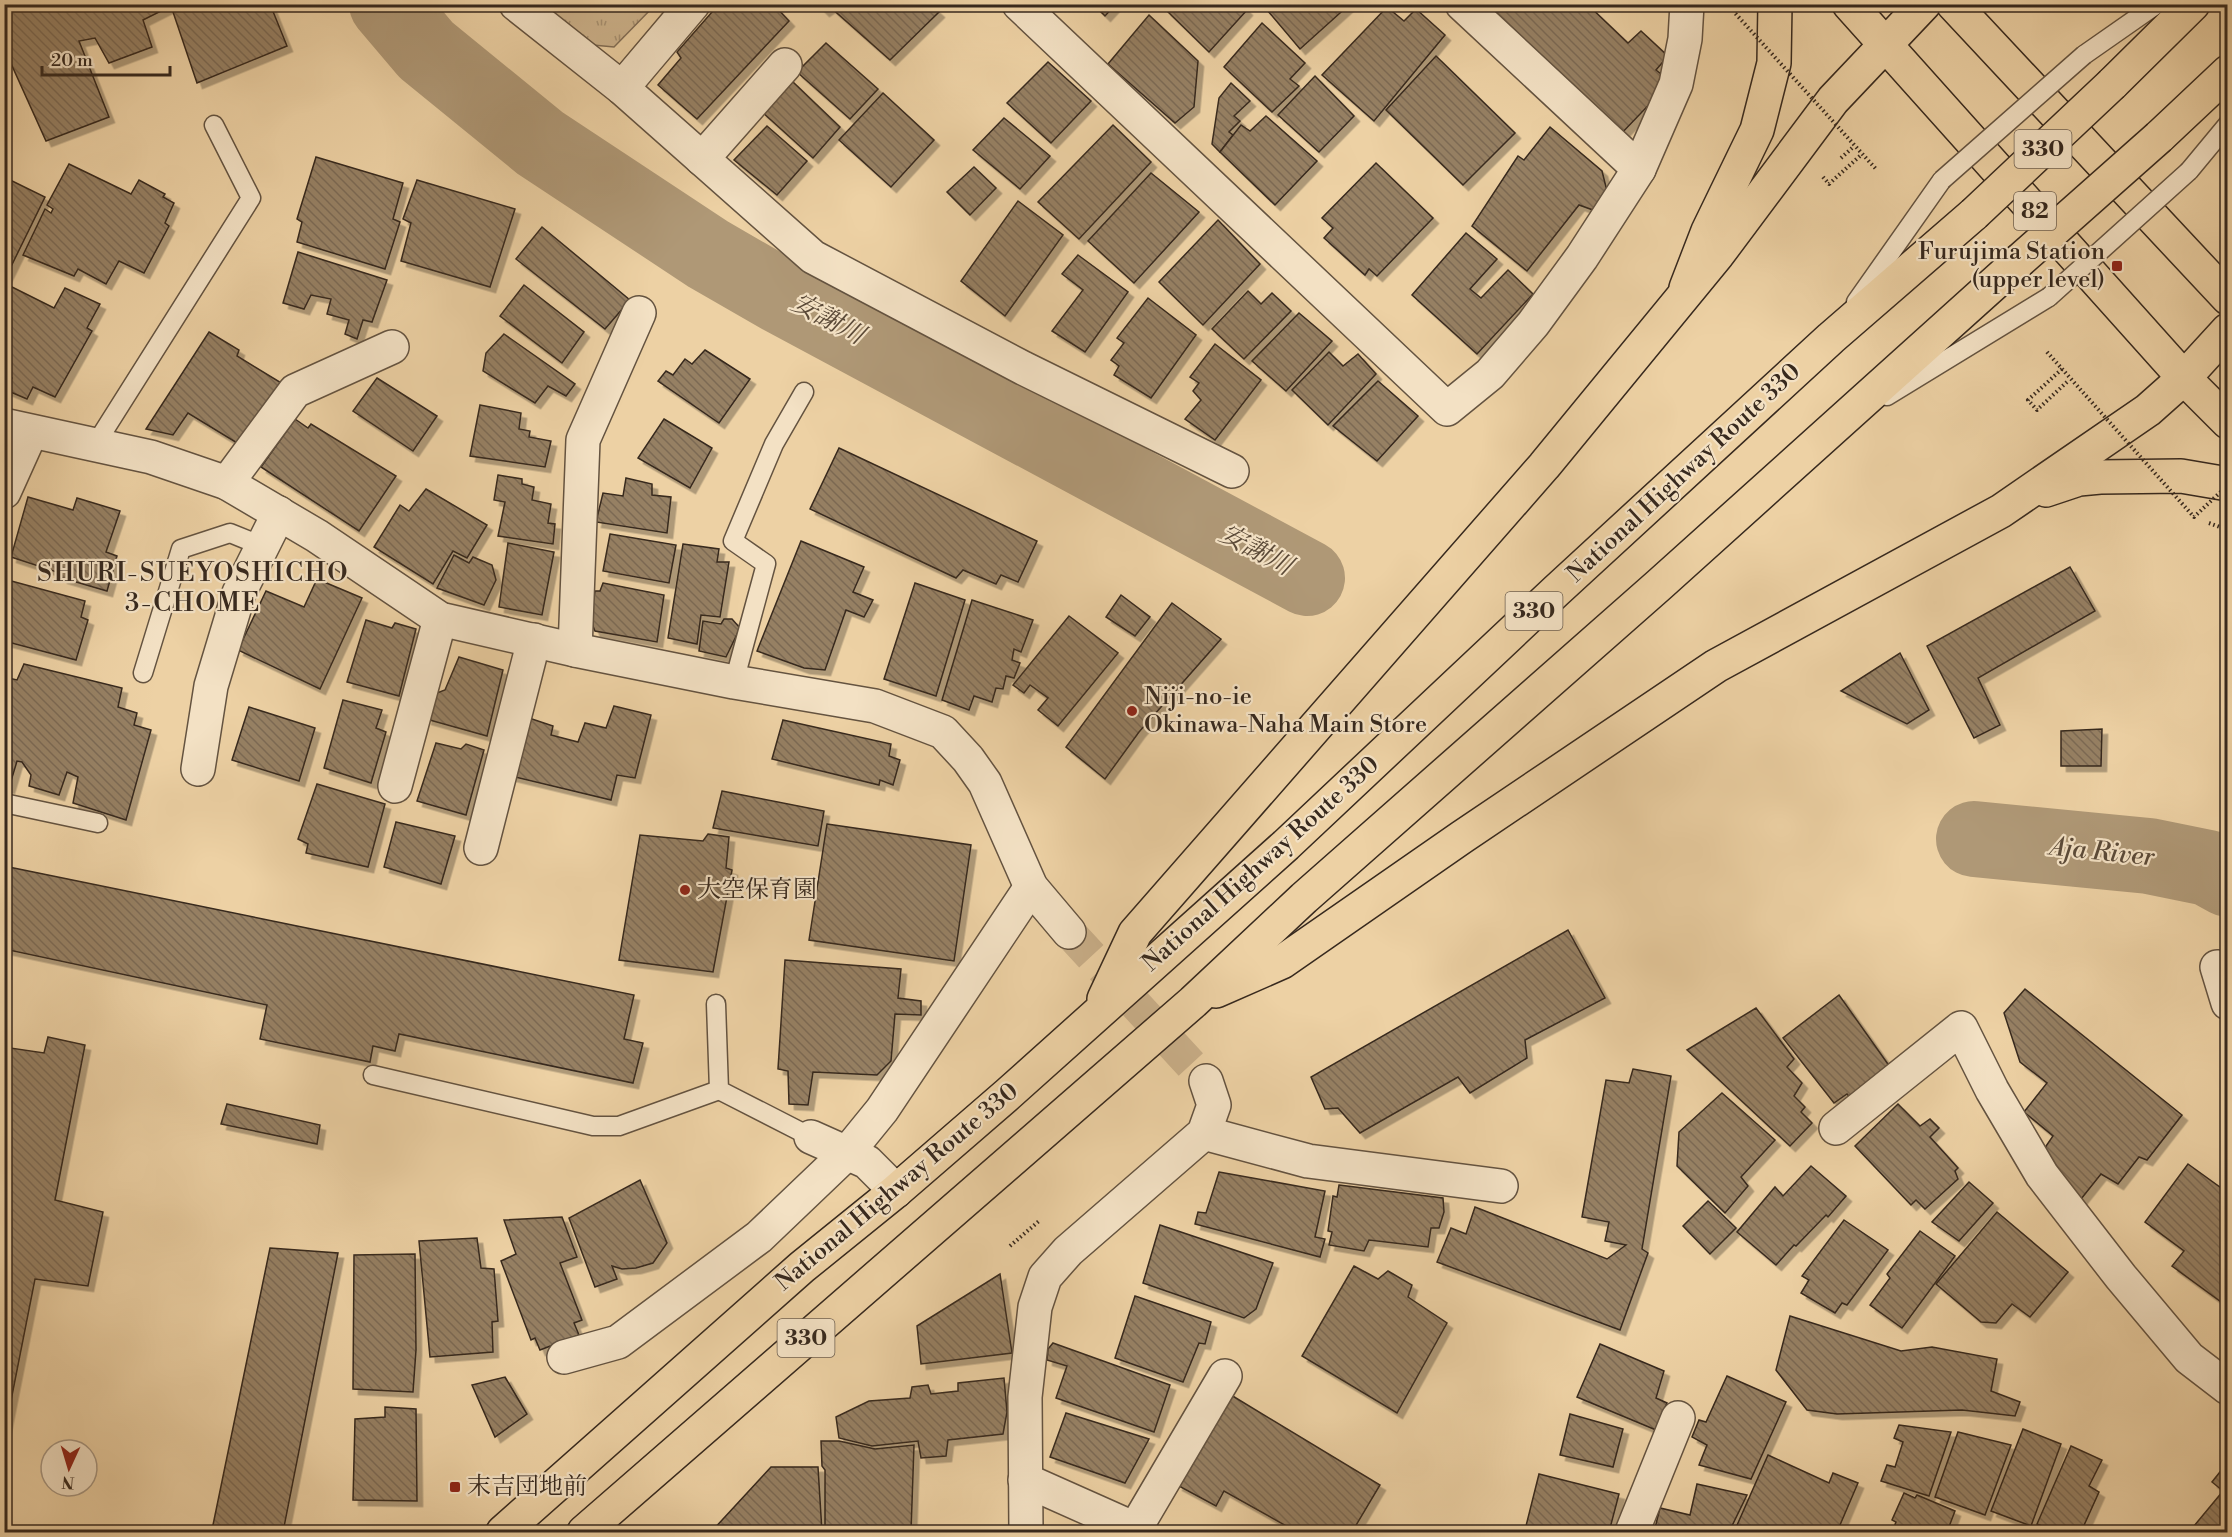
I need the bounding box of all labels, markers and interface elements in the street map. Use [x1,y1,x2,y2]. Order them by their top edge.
scale bar [42,39,170,77]
text: 20 m [51,49,93,72]
road number: 330 [2014,130,2072,168]
road number: 82 [2014,192,2056,230]
place label: Furujima Station (upper level) [1918,237,2105,295]
marker: Furujima Station (upper level) [2110,259,2124,273]
water label: 安謝川 [786,287,873,353]
street label: National Highway Route 330 [1561,357,1807,589]
water label: 安謝川 [1214,518,1301,584]
district label: SHURI-SUEYOSHICHO 3-CHOME [37,557,349,619]
road number: 330 [1506,592,1562,630]
place label: Niji-no-ie Okinawa-Naha Main Store [1144,682,1427,740]
marker: Niji-no-ie Okinawa-Naha Main Store [1125,704,1139,718]
street label: National Highway Route 330 [1136,750,1386,978]
water label: Aja River [2045,830,2157,874]
place label: 大空保育園 [697,875,817,905]
marker: 大空保育園 [678,883,692,897]
street label: National Highway Route 330 [769,1076,1025,1298]
road number: 330 [778,1319,834,1357]
north arrow [39,1438,99,1498]
text: N [61,1472,75,1492]
place label: 末吉団地前 [467,1472,587,1502]
marker: 末吉団地前 [448,1480,462,1494]

